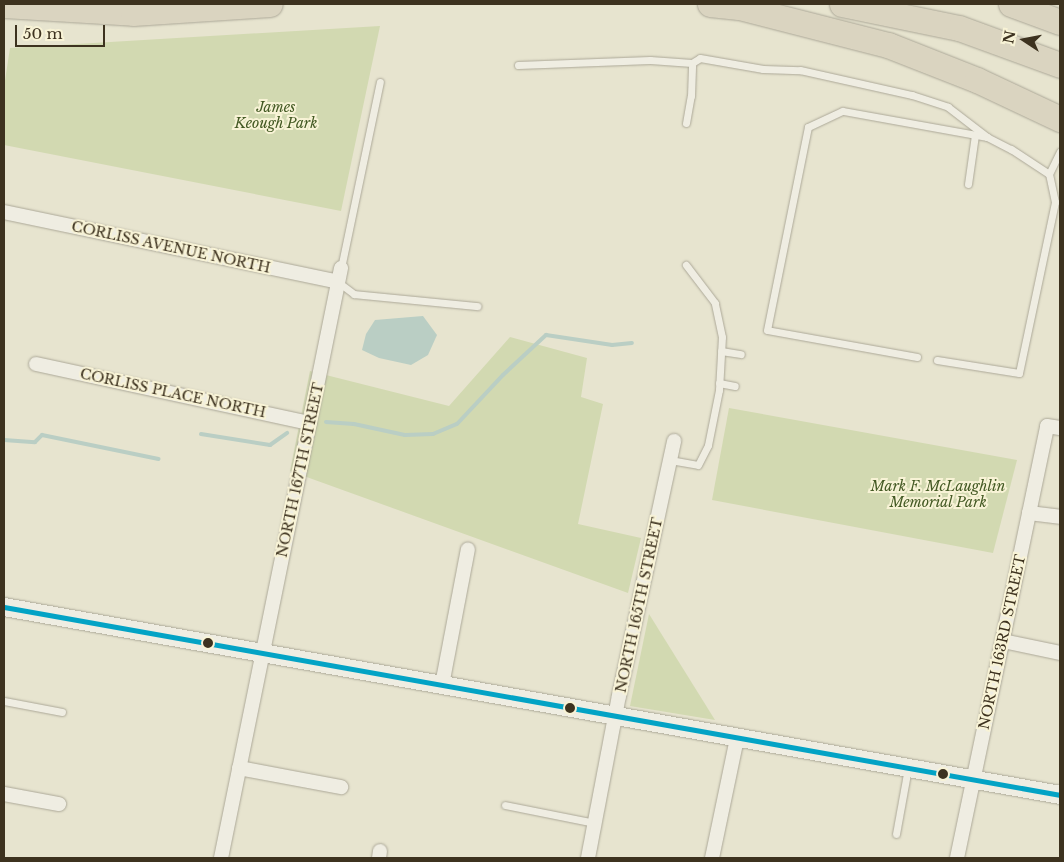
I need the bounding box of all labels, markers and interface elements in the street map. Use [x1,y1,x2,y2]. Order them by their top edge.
scale bar [18,15,108,47]
north arrow [999,15,1049,65]
text: 50 m [23,24,63,43]
text: N [999,29,1019,45]
park label: James Keough Park [234,99,318,132]
street label: CORLISS AVENUE NORTH [70,218,272,276]
street label: CORLISS PLACE NORTH [79,365,267,421]
street label: NORTH 167TH STREET [273,381,327,559]
park label: Mark F. McLaughlin Memorial Park [871,478,1005,511]
street label: NORTH 165TH STREET [612,516,666,694]
street label: NORTH 163RD STREET [975,553,1029,731]
unlabelled marker [203,638,213,648]
unlabelled marker [565,703,575,713]
unlabelled marker [938,769,948,779]

